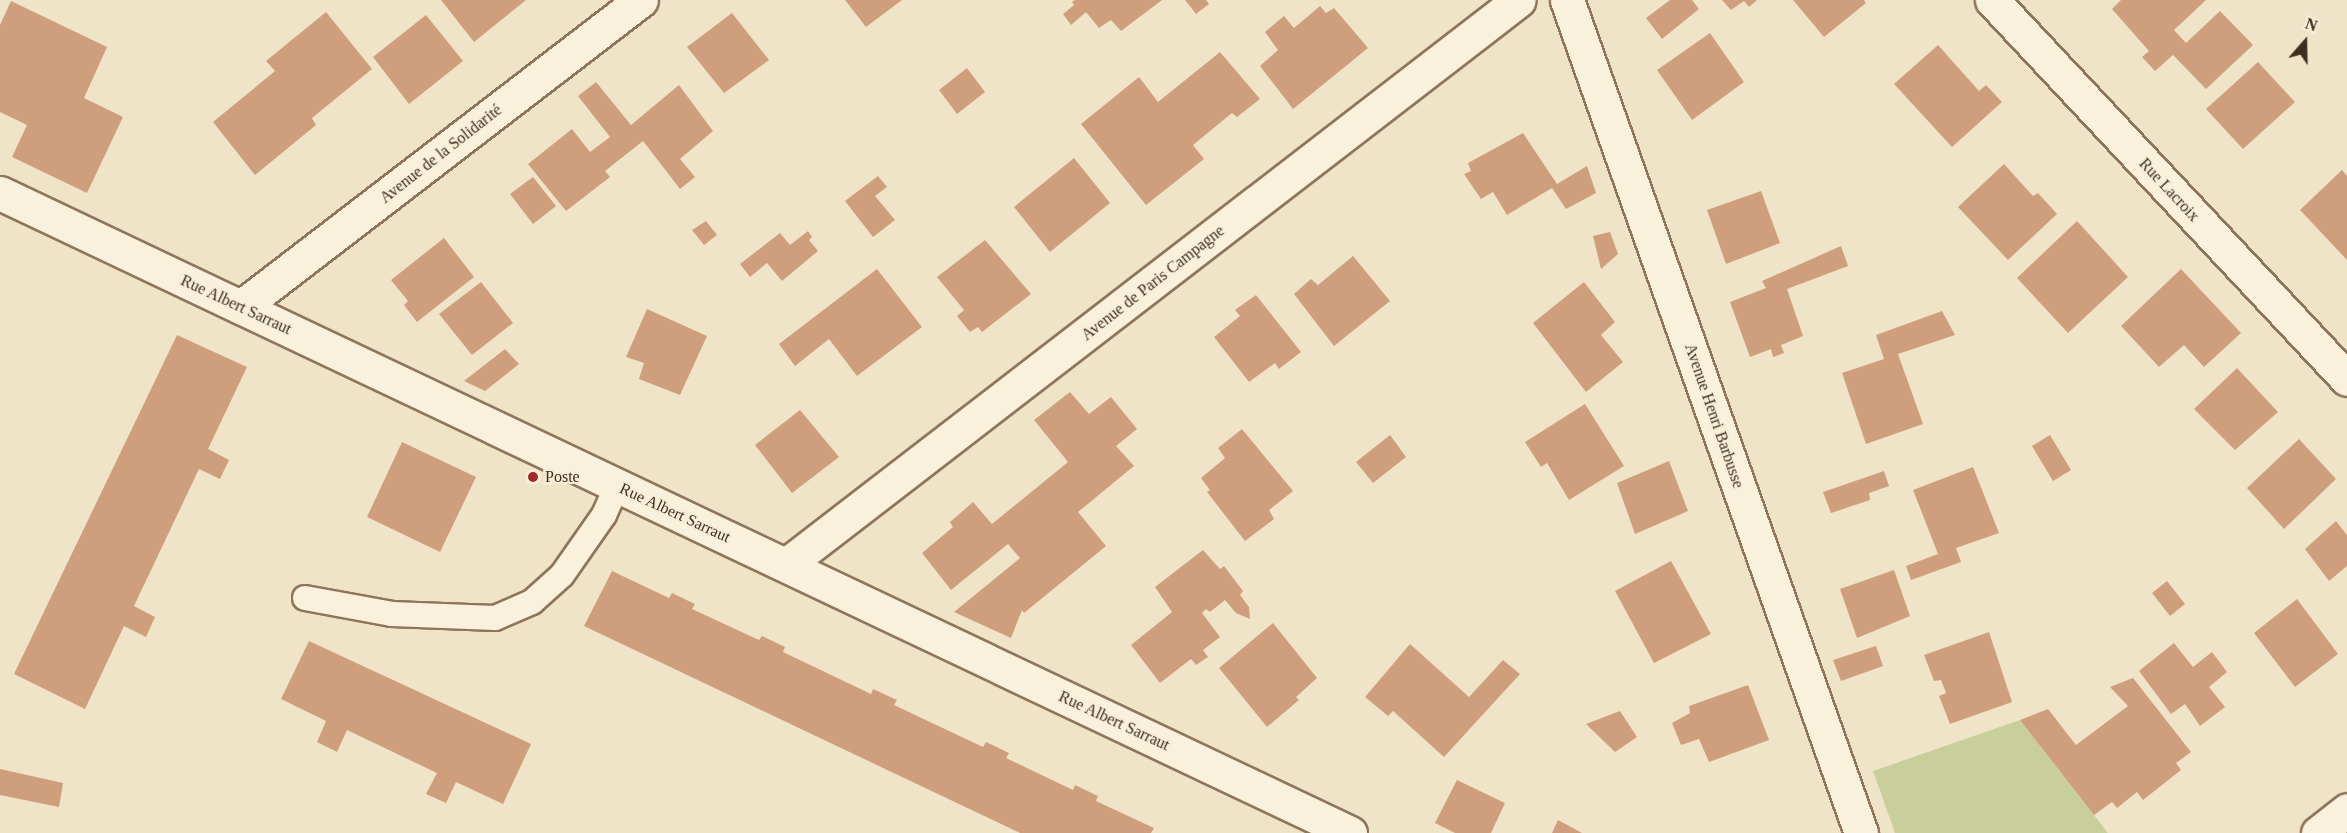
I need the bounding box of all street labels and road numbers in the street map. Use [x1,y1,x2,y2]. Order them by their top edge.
street label: Avenue de la Solidarité [376,100,506,208]
street label: Rue Lacroix [2135,154,2203,226]
street label: Avenue de Paris Campagne [1078,221,1228,345]
street label: Rue Albert Sarraut [177,271,295,339]
street label: Avenue Henri Barbusse [1680,341,1748,491]
street label: Rue Albert Sarraut [616,479,734,547]
street label: Rue Albert Sarraut [1055,687,1173,755]

